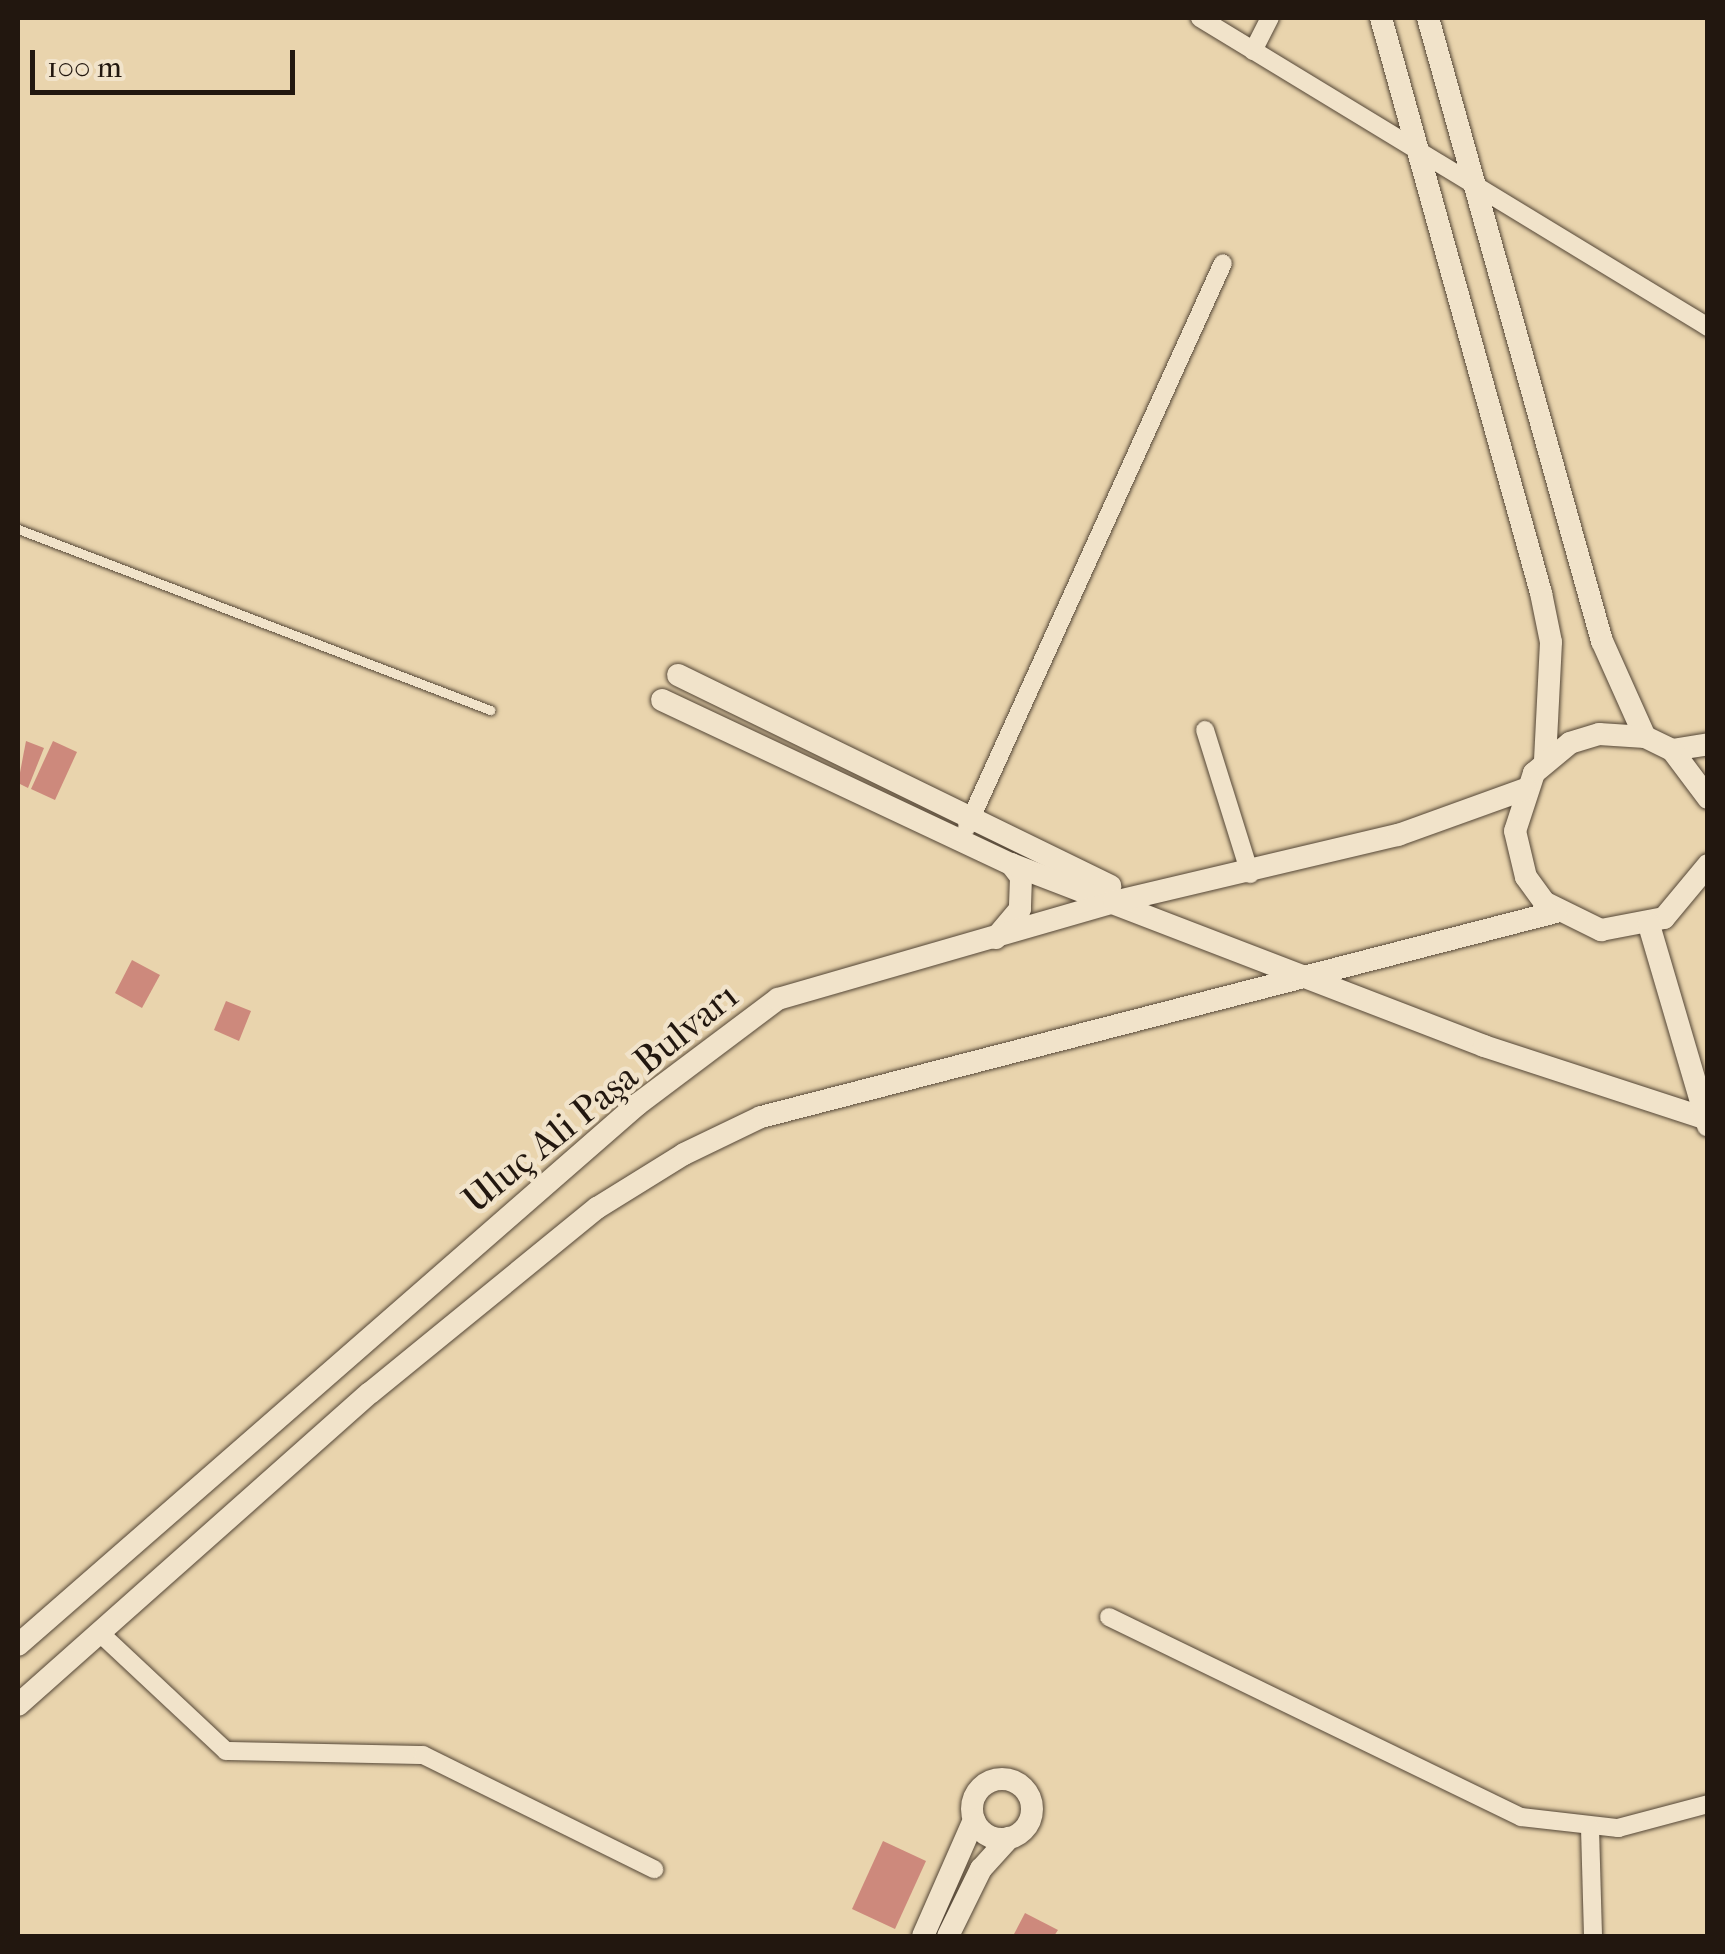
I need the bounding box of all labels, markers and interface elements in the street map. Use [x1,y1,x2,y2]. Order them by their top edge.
scale bar [35,30,300,92]
text: 100 m [47,50,122,85]
street label: Uluç Ali Paşa Bulvarı [453,973,747,1223]

